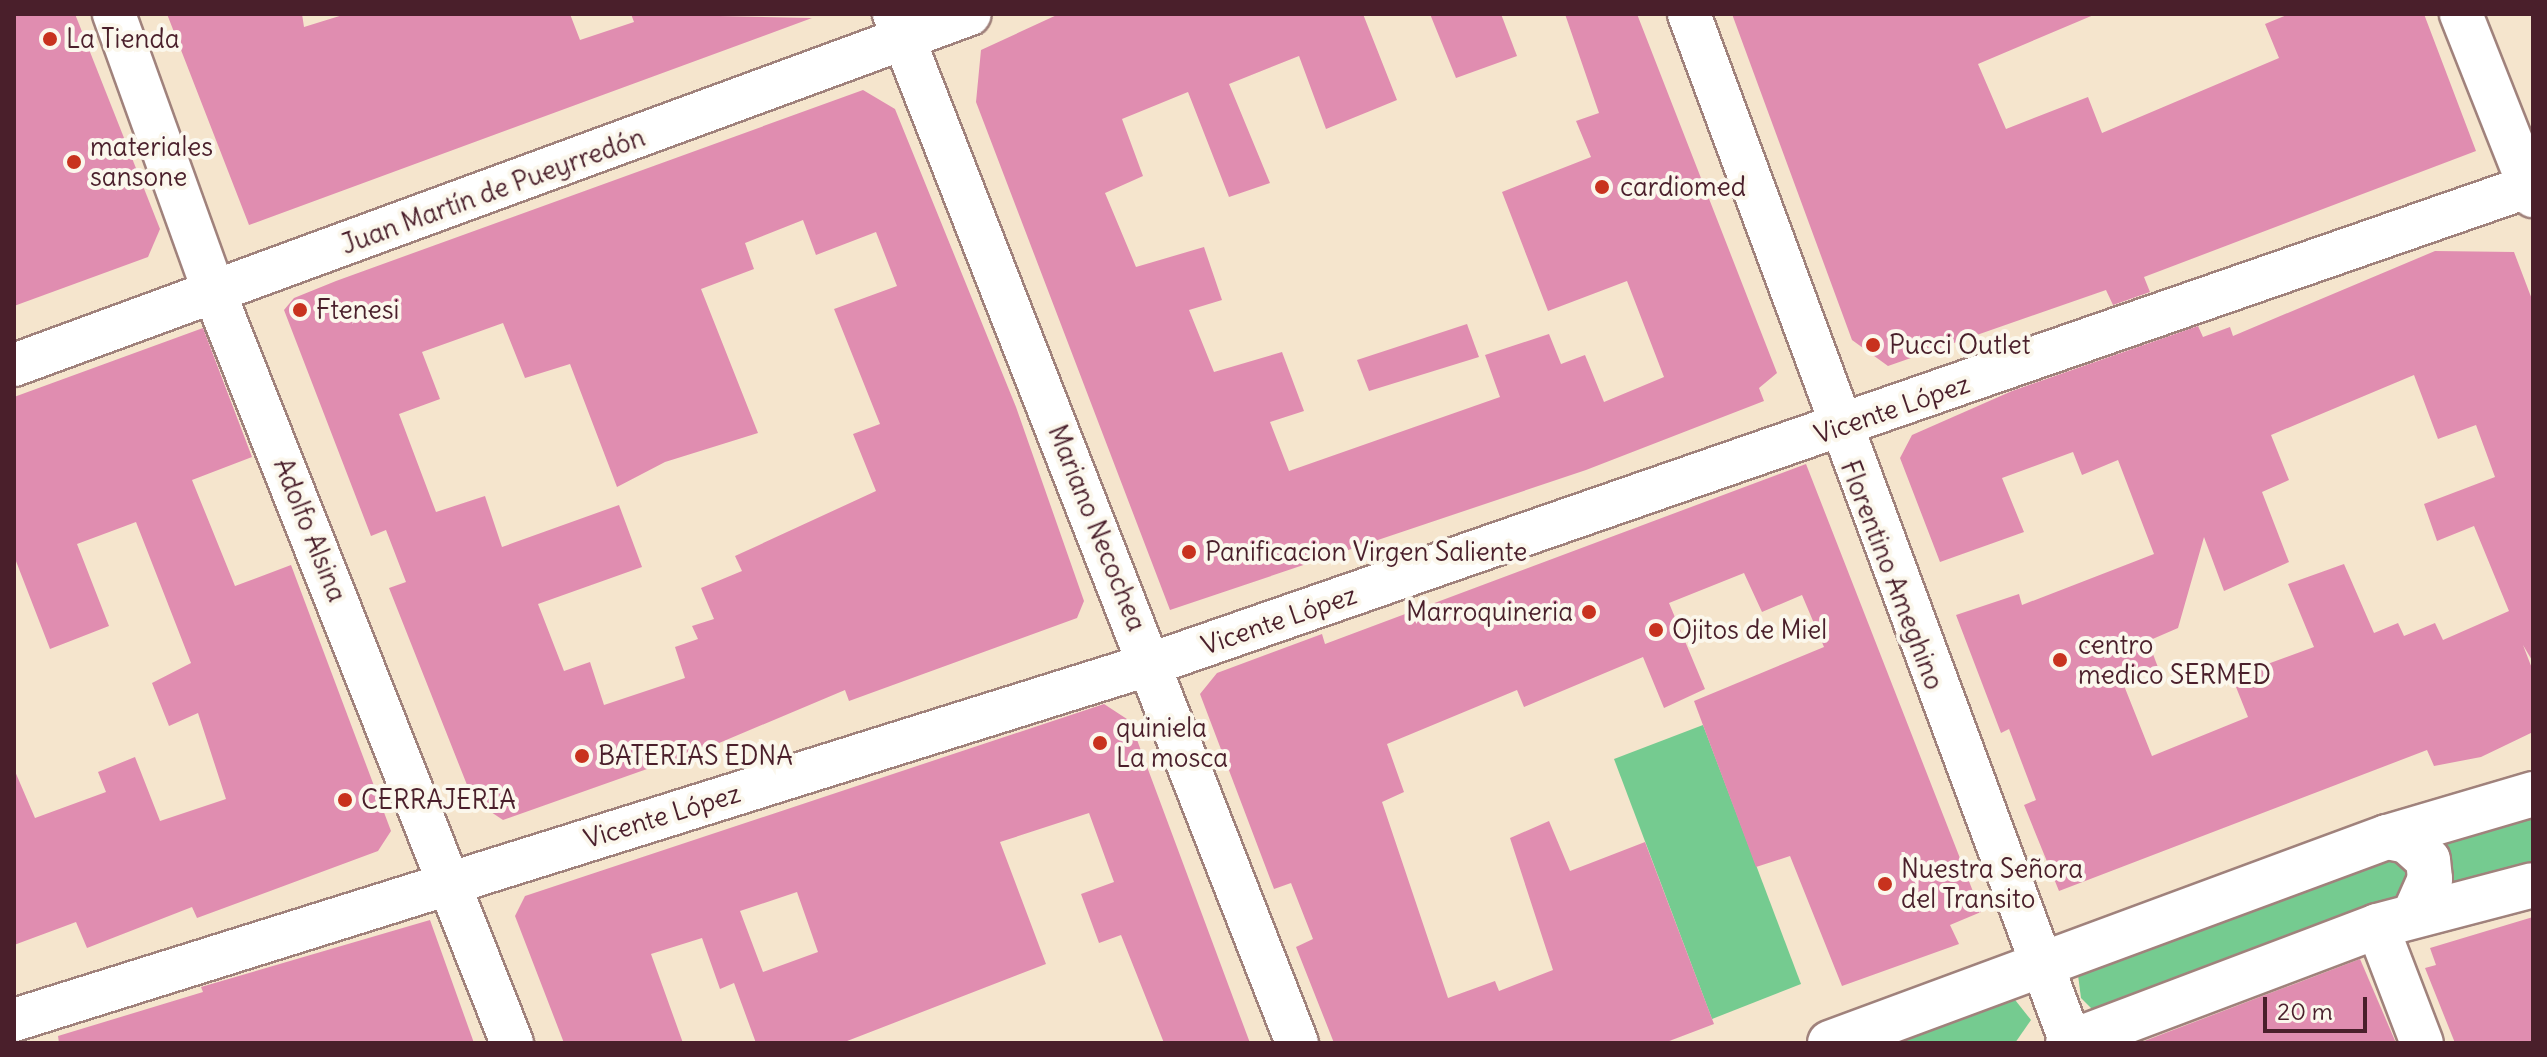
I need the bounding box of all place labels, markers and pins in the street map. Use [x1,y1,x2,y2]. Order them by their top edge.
place label: La Tienda [66,23,180,55]
marker: La Tienda [41,30,59,48]
place label: materiales sansone [90,131,213,192]
marker: materiales sansone [65,153,83,171]
place label: cardiomed [1620,171,1746,203]
marker: cardiomed [1591,176,1613,198]
place label: Ftenesi [316,294,399,326]
marker: Ftenesi [291,301,309,319]
place label: Pucci Outlet [1889,329,2031,361]
marker: Pucci Outlet [1864,336,1882,354]
place label: Panificacion Virgen Saliente [1205,536,1527,568]
marker: Panificacion Virgen Saliente [1180,543,1198,561]
place label: Marroquineria [1406,596,1573,628]
marker: Marroquineria [1580,603,1598,621]
place label: Ojitos de Miel [1672,614,1827,646]
marker: Ojitos de Miel [1647,621,1665,639]
place label: centro medico SERMED [2078,629,2271,690]
marker: centro medico SERMED [2049,649,2071,671]
place label: quiniela La mosca [1116,712,1228,774]
marker: quiniela La mosca [1091,734,1109,752]
place label: BATERIAS EDNA [598,740,793,772]
marker: BATERIAS EDNA [573,747,591,765]
place label: CERRAJERIA [361,784,516,816]
marker: CERRAJERIA [336,791,354,809]
place label: Nuestra Señora del Transito [1901,853,2083,914]
marker: Nuestra Señora del Transito [1876,875,1894,893]

